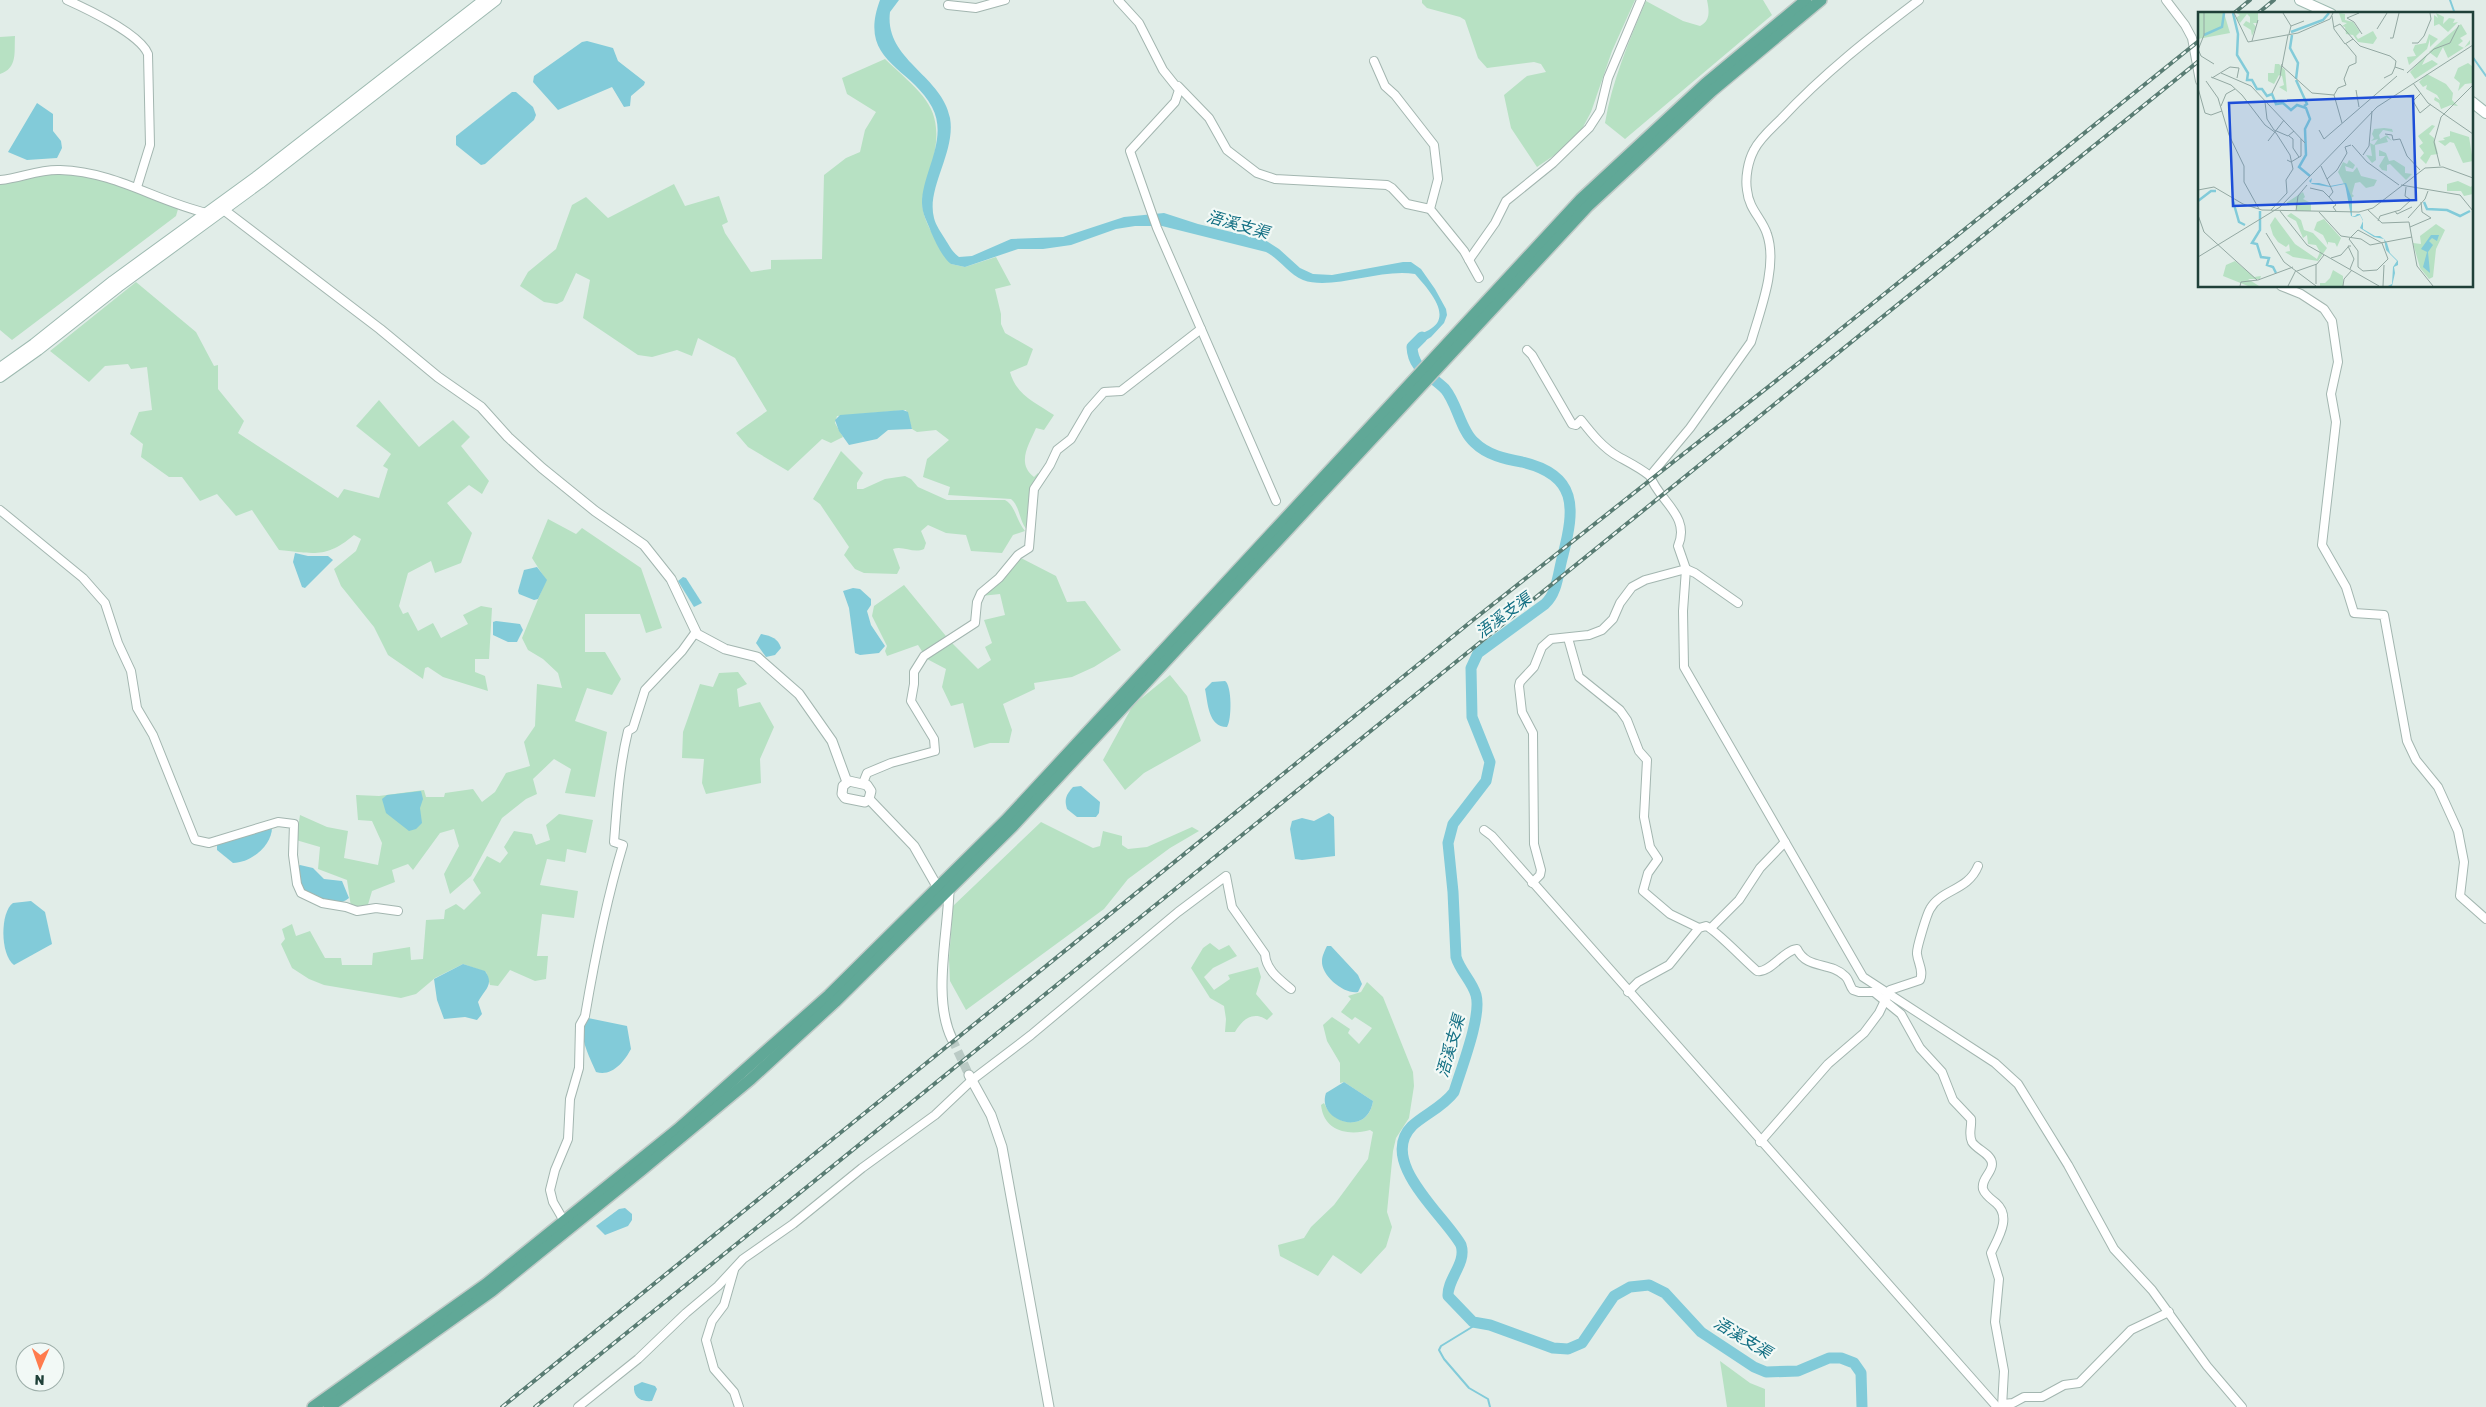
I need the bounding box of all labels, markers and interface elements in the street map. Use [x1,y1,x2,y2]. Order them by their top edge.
inset map [2198,12,2474,288]
water label: 浯溪支渠 [1204,207,1273,243]
water label: 浯溪支渠 [1472,588,1536,642]
water label: 浯溪支渠 [1433,1011,1469,1080]
water label: 浯溪支渠 [1710,1313,1777,1363]
north arrow [15,1342,65,1392]
text: N [34,1371,45,1388]

